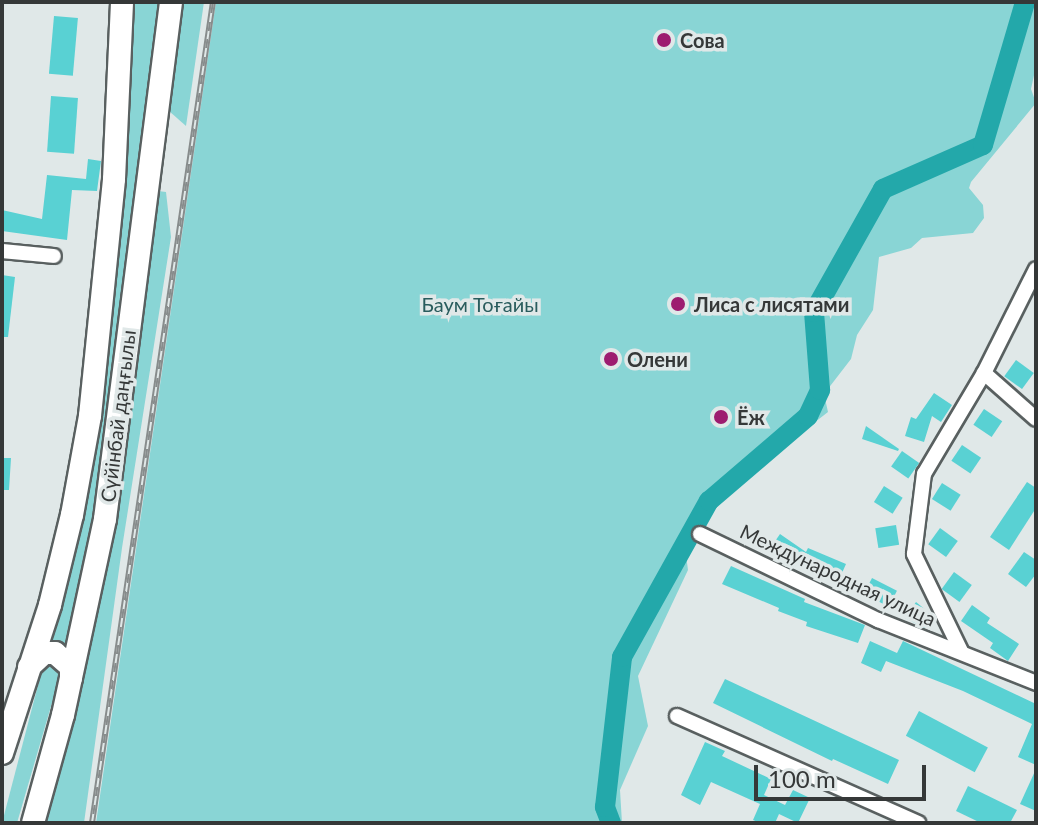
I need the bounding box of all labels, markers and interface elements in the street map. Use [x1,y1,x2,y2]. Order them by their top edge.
place label: Сова [680,28,725,52]
marker: Сова [655,31,673,49]
park label: Баум Тоғайы [421,292,539,316]
place label: Лиса с лисятами [694,292,849,316]
marker: Лиса с лисятами [669,295,687,313]
street label: Сүйінбай даңғылы [96,329,140,503]
place label: Олени [627,347,688,371]
marker: Олени [602,350,620,368]
place label: Ёж [737,405,765,429]
marker: Ёж [712,408,730,426]
street label: Международная улица [736,519,940,631]
scale bar [758,749,930,799]
text: 100 m [768,764,836,793]

